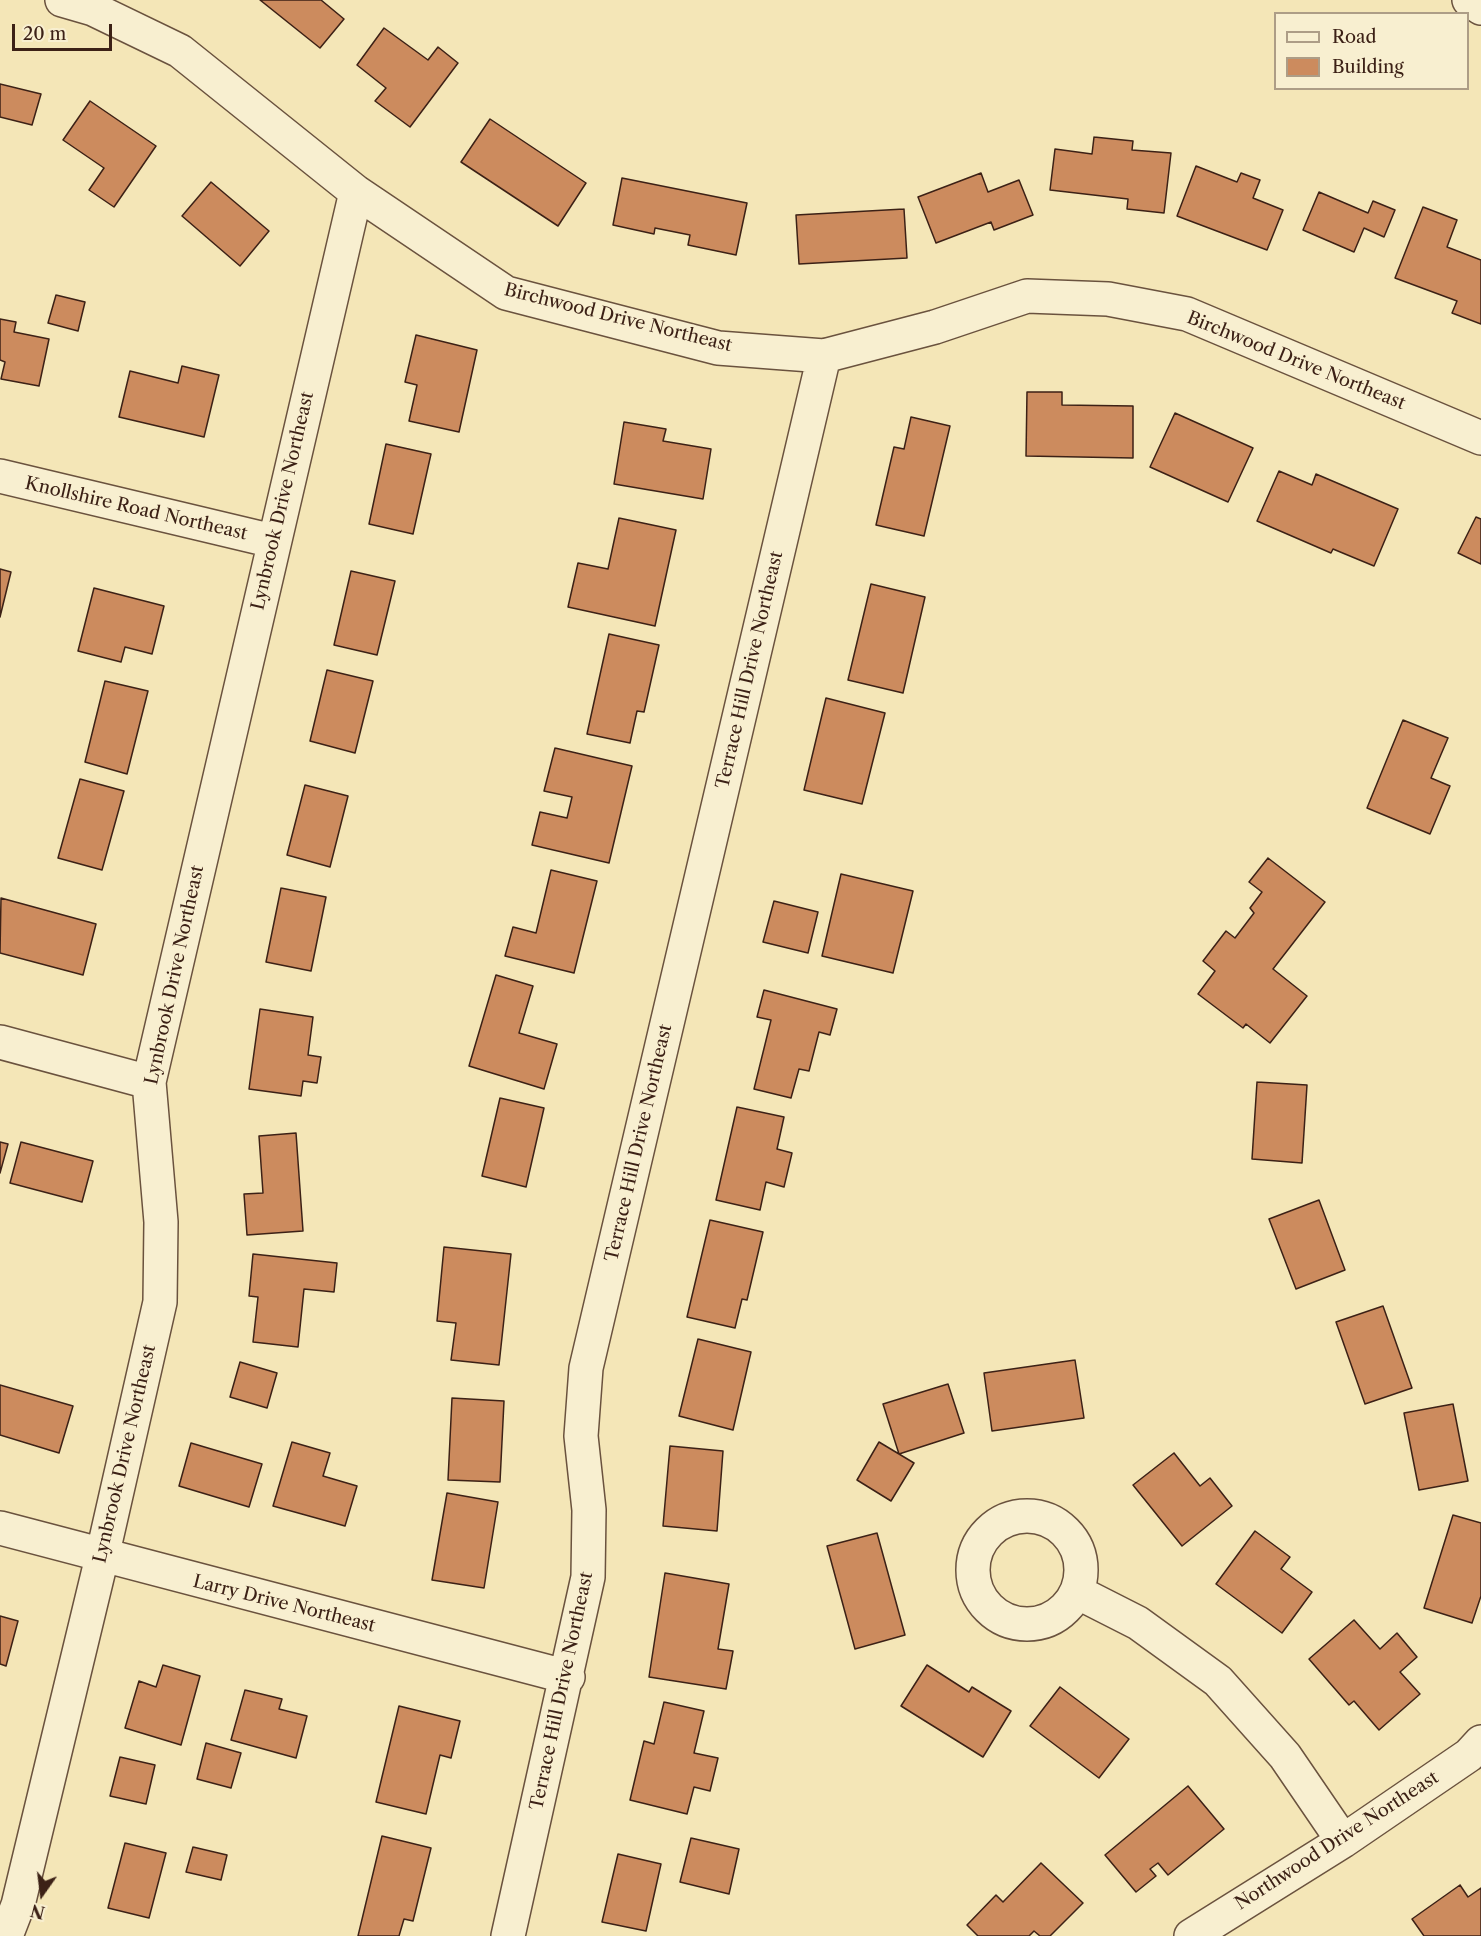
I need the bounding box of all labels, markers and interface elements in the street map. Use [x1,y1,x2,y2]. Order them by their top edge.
scale bar [15,12,116,50]
legend [1274,12,1469,90]
text: 20 m [23,23,66,45]
text: Road [1332,26,1377,48]
text: Building [1332,56,1404,78]
street label: Birchwood Drive Northeast [502,279,734,357]
street label: Birchwood Drive Northeast [1184,307,1408,415]
street label: Lynbrook Drive Northeast [247,390,319,612]
street label: Knollshire Road Northeast [23,473,249,545]
street label: Terrace Hill Drive Northeast [712,549,788,791]
street label: Lynbrook Drive Northeast [141,863,209,1087]
street label: Terrace Hill Drive Northeast [601,1022,677,1264]
street label: Lynbrook Drive Northeast [89,1343,161,1565]
street label: Terrace Hill Drive Northeast [526,1570,598,1812]
street label: Larry Drive Northeast [191,1571,377,1637]
street label: Northwood Drive Northeast [1231,1767,1443,1915]
north arrow [12,1864,72,1924]
text: N [28,1900,47,1923]

